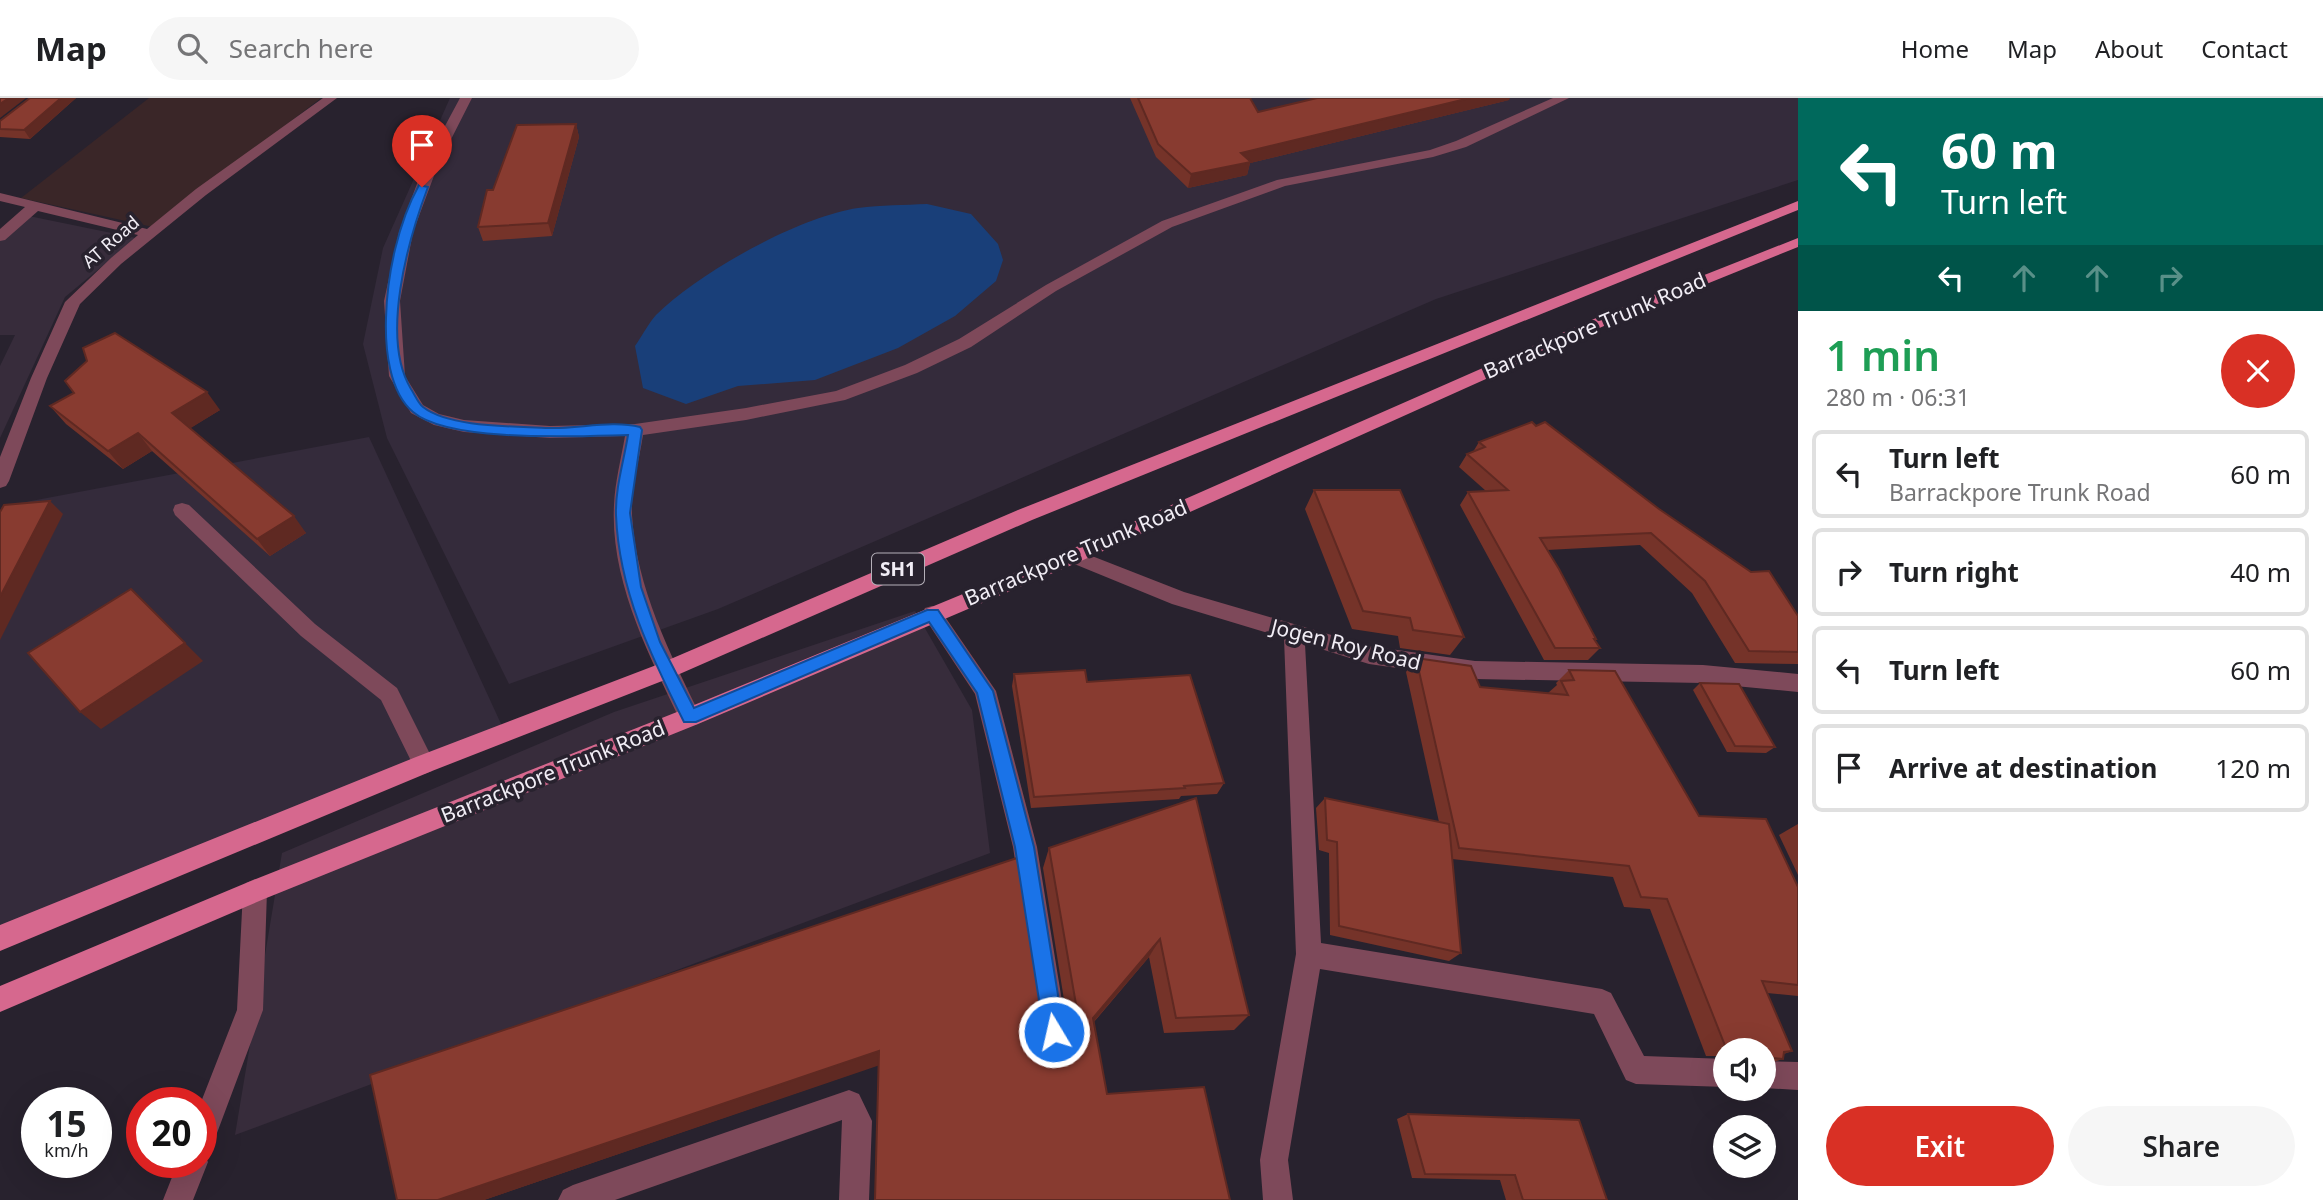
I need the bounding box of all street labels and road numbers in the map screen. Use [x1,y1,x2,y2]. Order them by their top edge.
street label: AT Road [77,210,144,273]
street label: Barrackpore Trunk Road [1479,266,1710,385]
street label: Barrackpore Trunk Road [960,493,1191,612]
road number: SH1 [872,554,924,584]
street label: Jogen Roy Road [1266,611,1424,676]
street label: Barrackpore Trunk Road [437,713,669,829]

